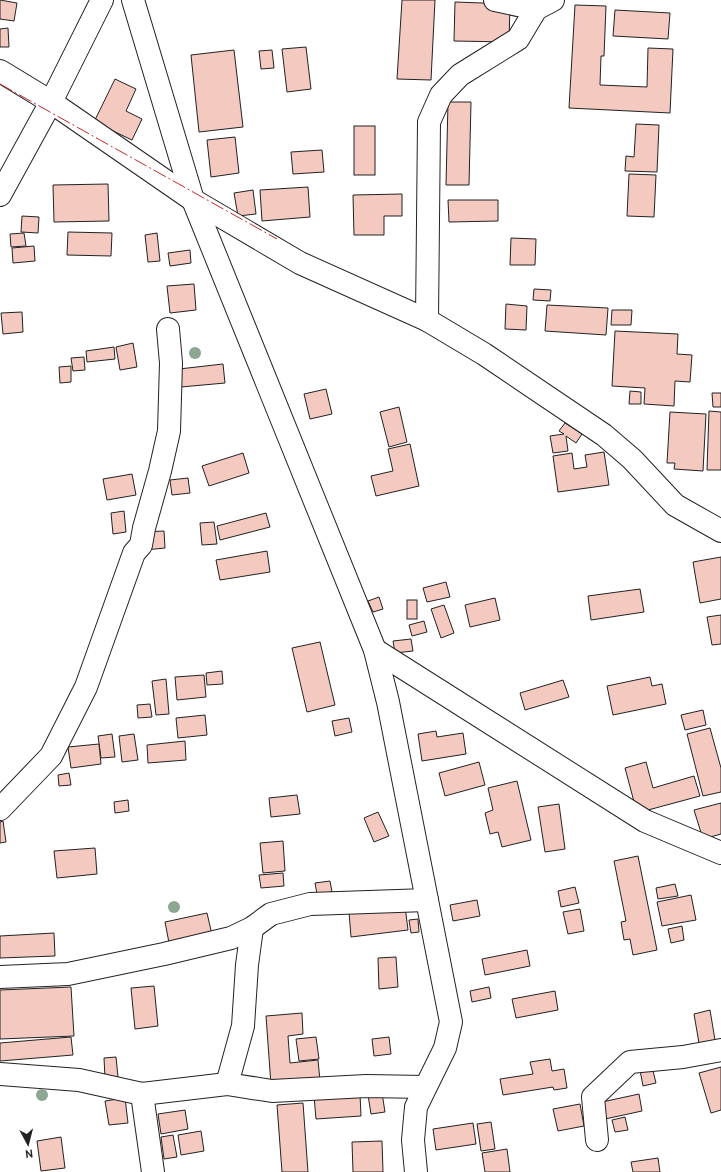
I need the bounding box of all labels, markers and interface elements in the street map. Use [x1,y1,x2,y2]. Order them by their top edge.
north arrow [8,1124,48,1164]
text: N [25,1147,34,1161]

